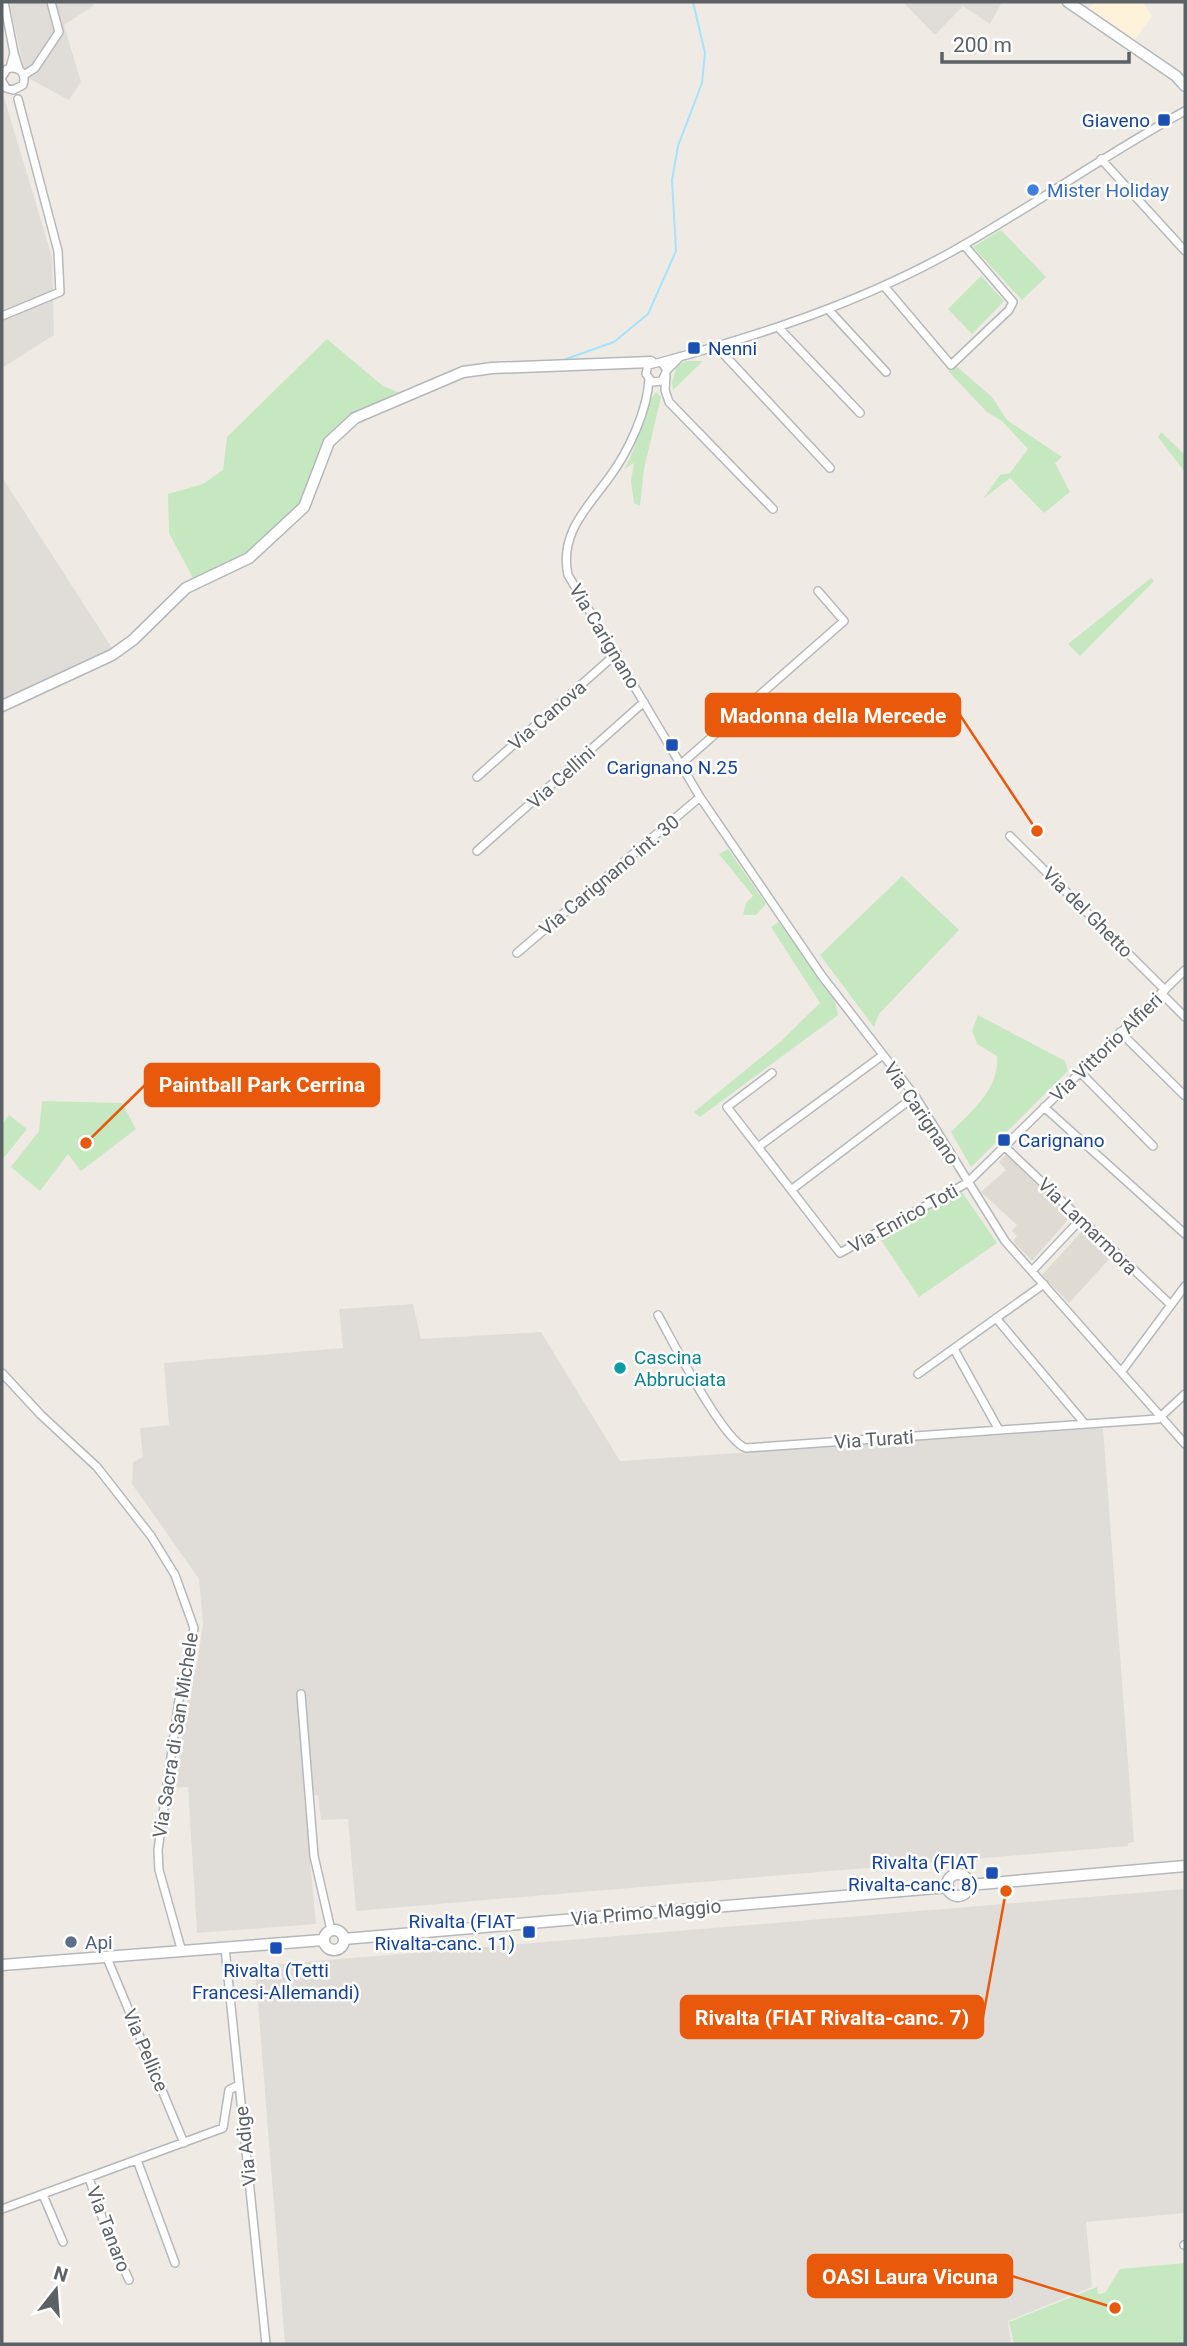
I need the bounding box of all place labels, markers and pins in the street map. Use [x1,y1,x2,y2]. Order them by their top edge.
place label: Giaveno [1082,109,1150,132]
marker: Giaveno [1156,112,1172,128]
place label: Mister Holiday [1047,179,1169,202]
marker: Mister Holiday [1025,182,1041,198]
place label: Nenni [708,337,757,360]
marker: Nenni [686,340,702,356]
callout: Madonna della Mercede [706,694,960,736]
marker: Carignano N.25 [664,737,680,753]
place label: Carignano N.25 [606,756,738,779]
callout: Paintball Park Cerrina [145,1064,379,1106]
place label: Carignano [1018,1129,1105,1152]
marker: Carignano [996,1132,1012,1148]
place label: Cascina Abbruciata [634,1346,726,1391]
marker: Cascina Abbruciata [612,1360,628,1376]
place label: Rivalta (FIAT Rivalta-canc. 8) [848,1851,978,1896]
marker: Rivalta (FIAT Rivalta-canc. 8) [984,1865,1000,1881]
place label: Rivalta (FIAT Rivalta-canc. 11) [374,1910,515,1955]
marker: Rivalta (FIAT Rivalta-canc. 11) [521,1924,537,1940]
place label: Api [85,1931,113,1954]
marker: Api [63,1934,79,1950]
marker: Rivalta (Tetti Francesi-Allemandi) [268,1940,284,1956]
place label: Rivalta (Tetti Francesi-Allemandi) [192,1959,360,2004]
callout: Rivalta (FIAT Rivalta-canc. 7) [681,1996,983,2038]
callout: OASI Laura Vicuna [808,2255,1012,2297]

